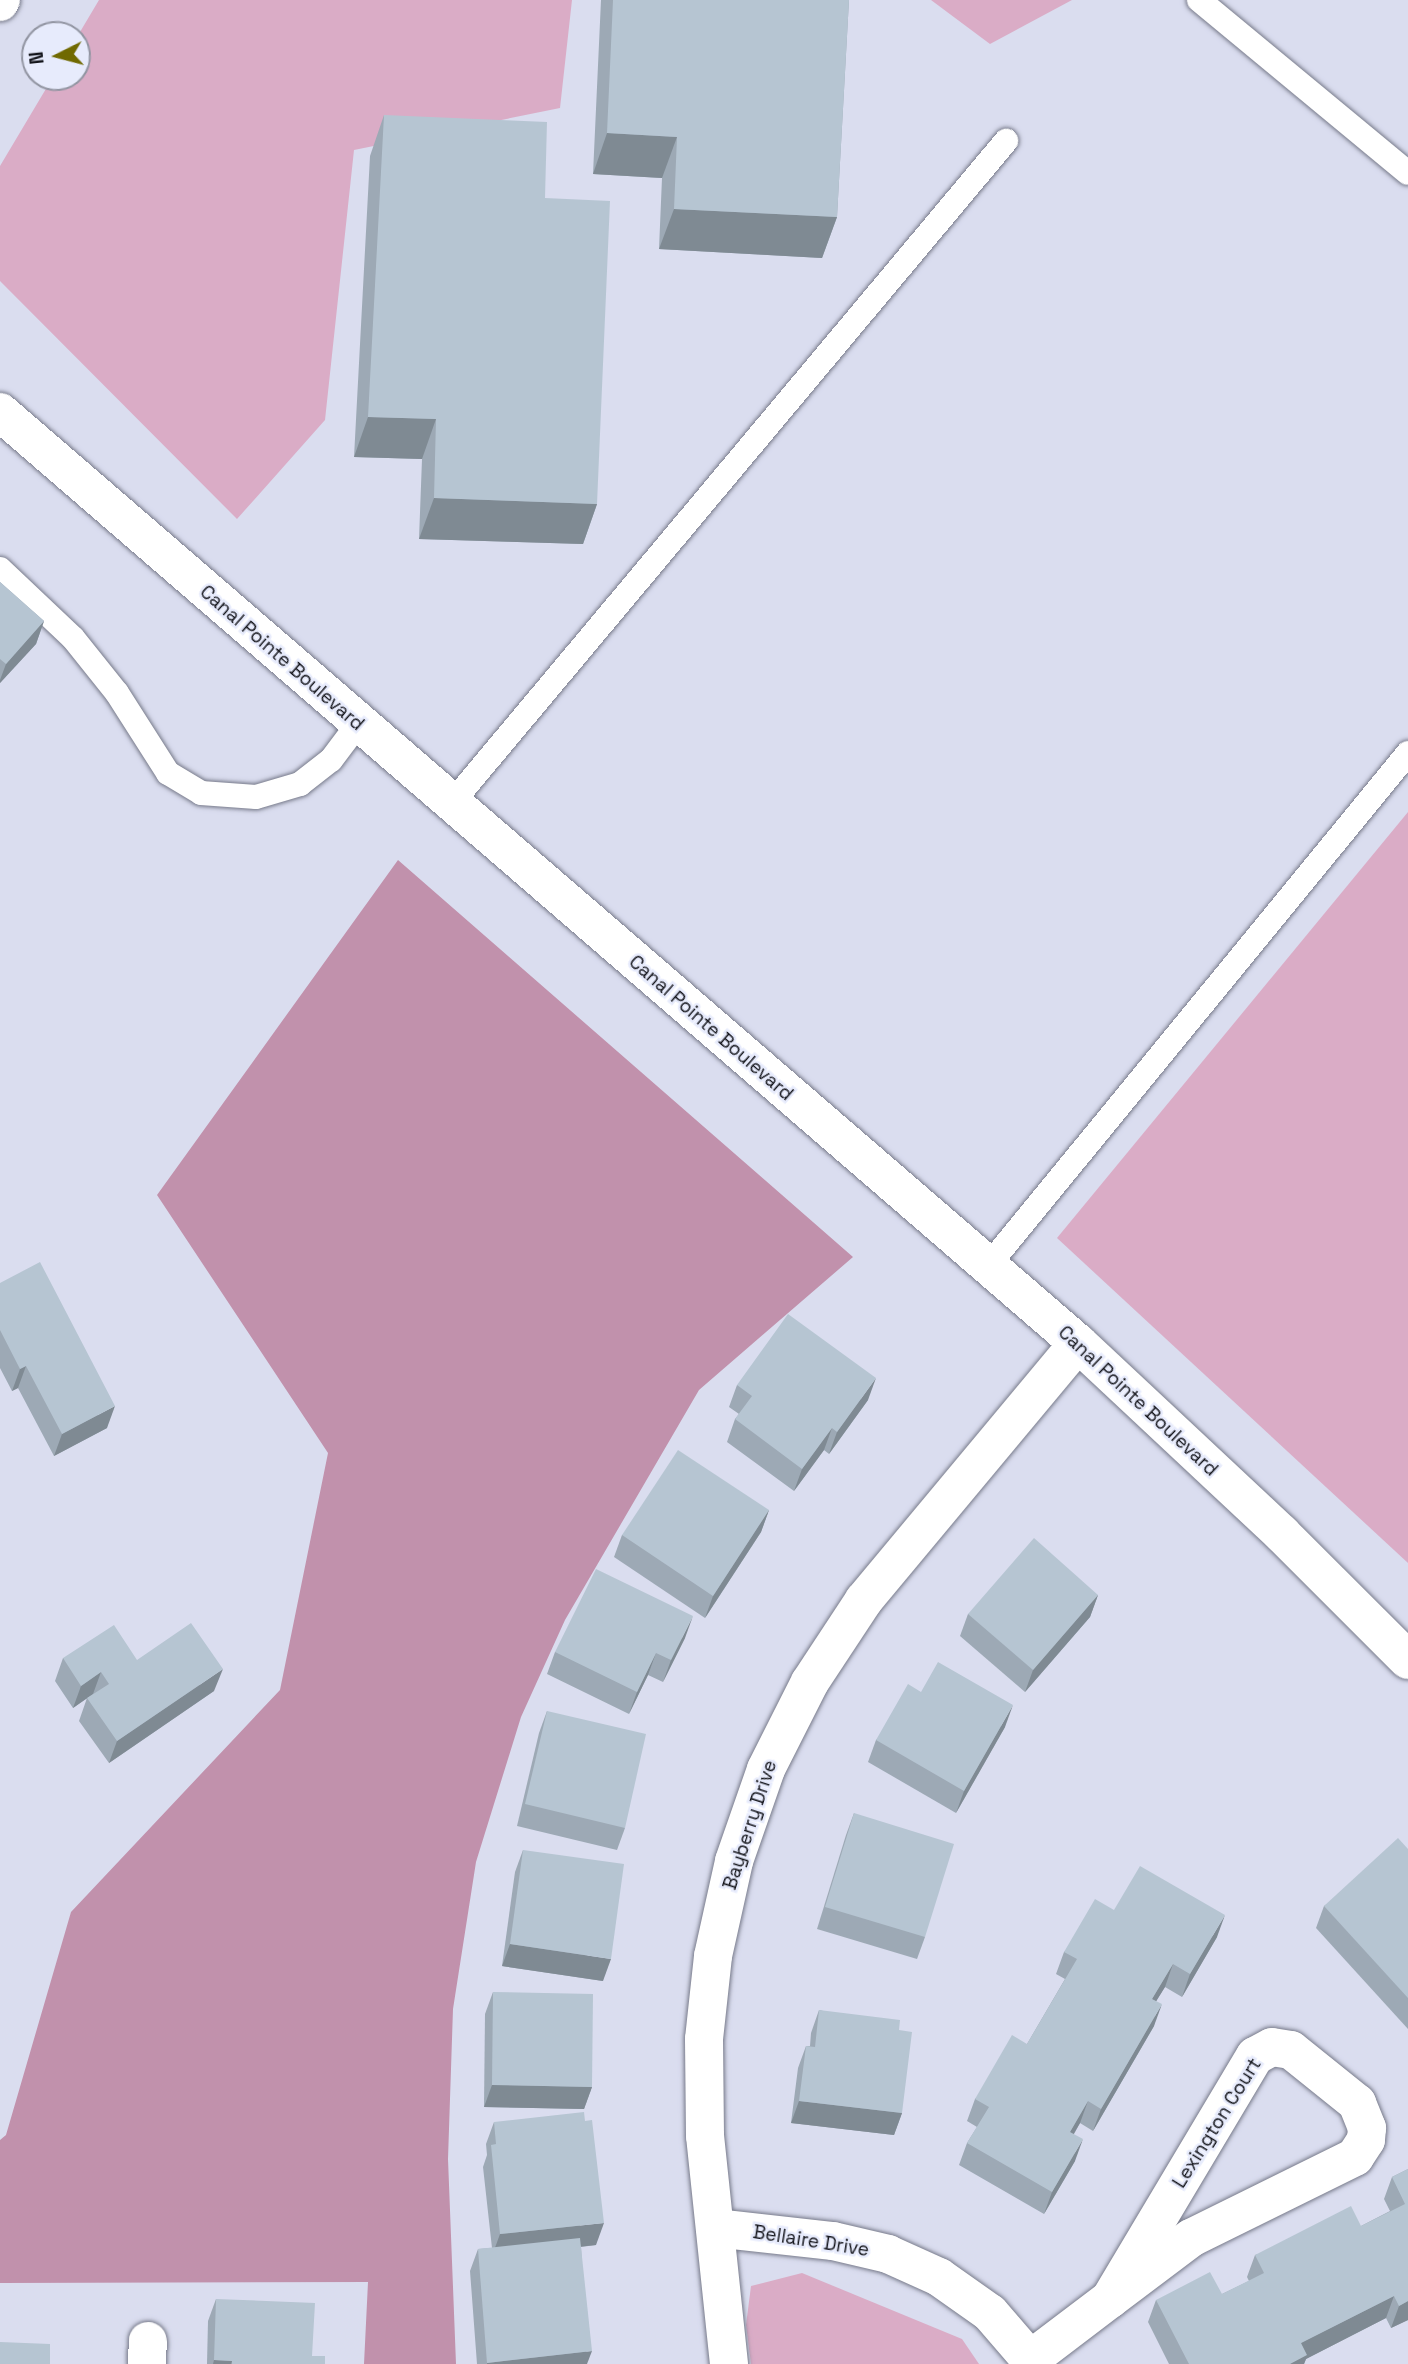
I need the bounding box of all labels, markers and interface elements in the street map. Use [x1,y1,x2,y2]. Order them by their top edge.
north arrow [21,21,91,91]
text: N [24,50,50,66]
street label: Canal Pointe Boulevard [195,581,369,735]
street label: Canal Pointe Boulevard [624,951,798,1105]
street label: Canal Pointe Boulevard [1053,1321,1223,1481]
street label: Bayberry Drive [718,1757,782,1893]
street label: Lexington Court [1168,2054,1266,2192]
street label: Bellaire Drive [751,2221,871,2261]

